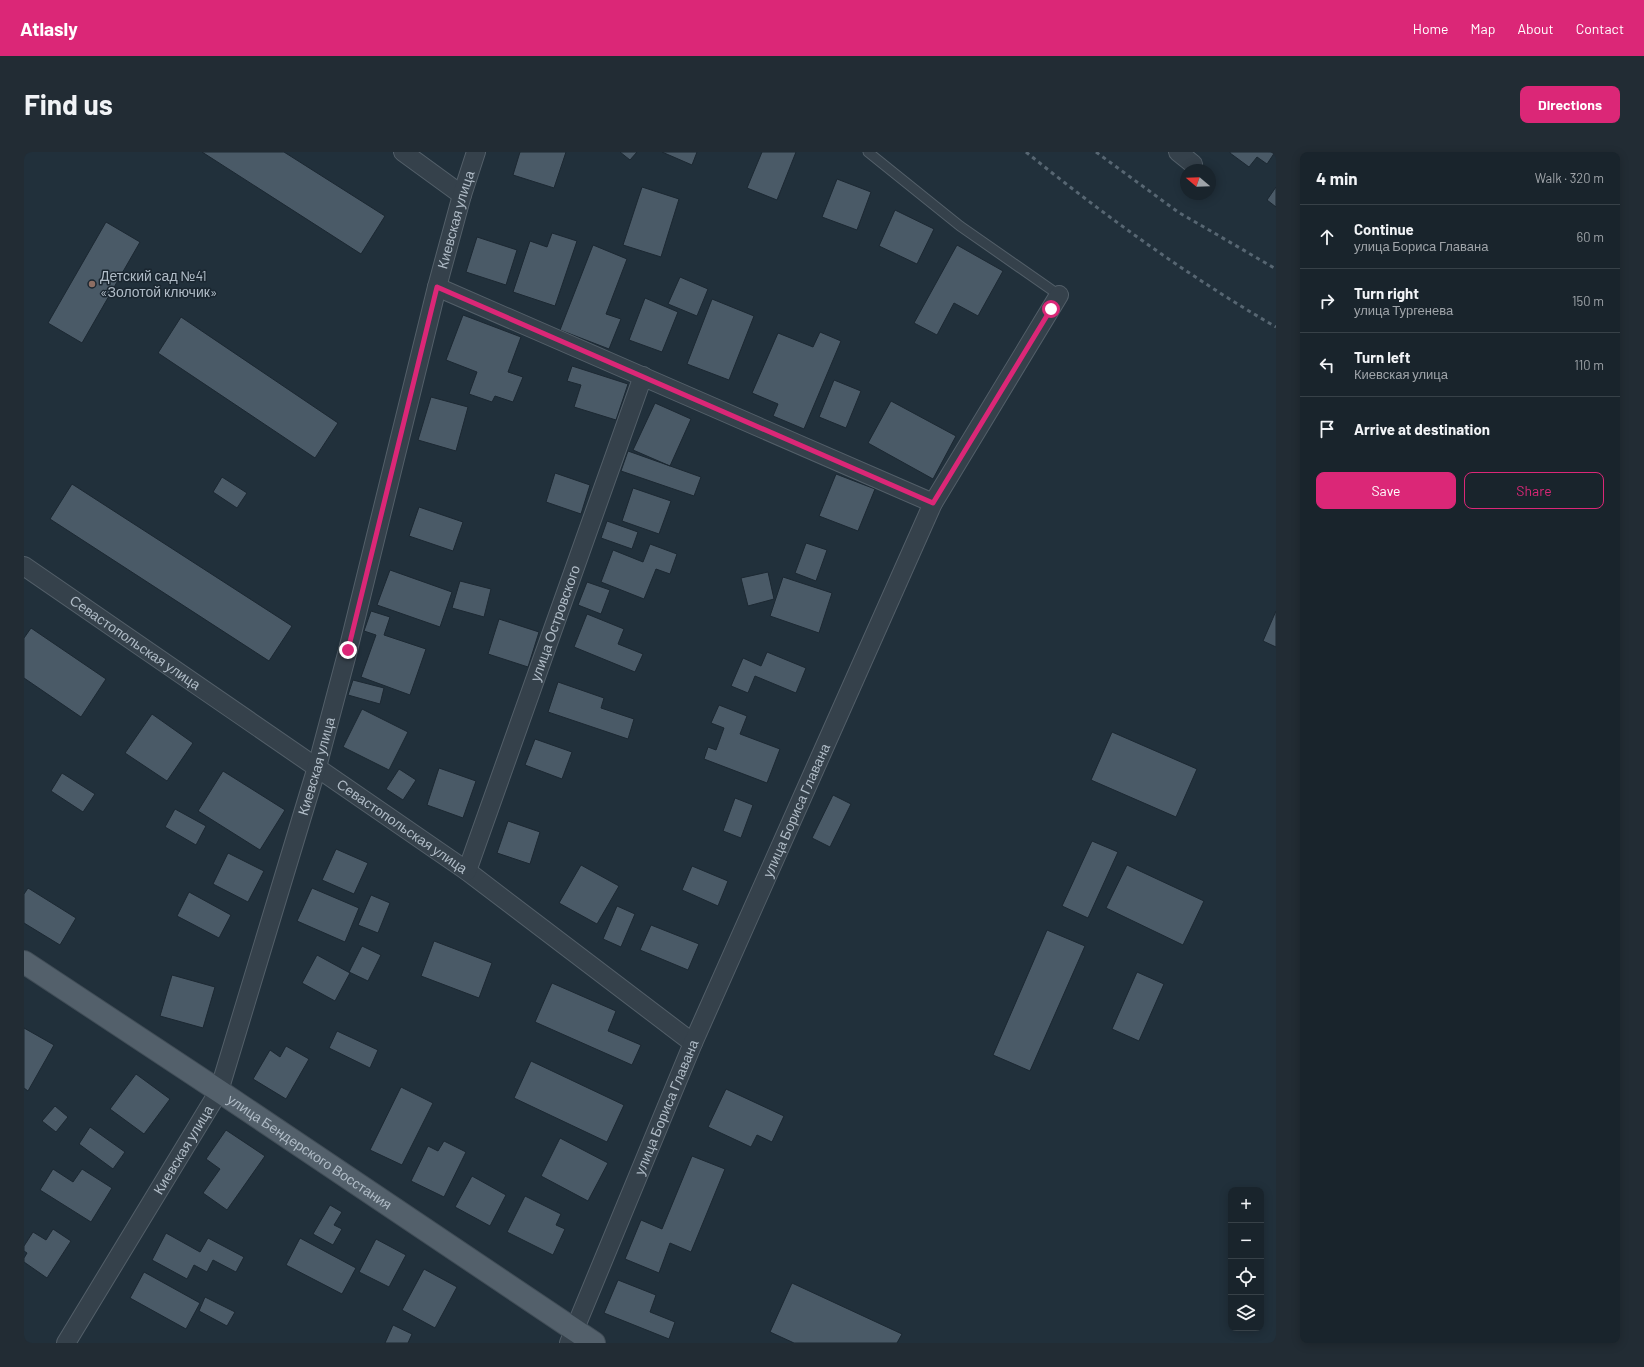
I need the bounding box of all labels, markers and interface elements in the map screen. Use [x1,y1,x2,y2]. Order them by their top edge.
text: Atlasly [20,17,78,40]
text: Home [1413,20,1449,37]
text: Map [1471,20,1495,37]
text: About [1517,20,1554,37]
text: Contact [1576,20,1624,37]
button: Directions [1520,86,1620,123]
text: Find us [24,87,113,121]
north arrow [1180,164,1216,200]
street label: Киевская улица [433,168,477,270]
text: 4 min [1316,168,1358,188]
text: Walk · 320 m [1535,170,1604,186]
text: Continue [1354,220,1414,238]
icon: ahead [1316,226,1338,248]
text: 60 m [1577,229,1604,245]
text: улица Бориса Главана [1354,238,1488,254]
place label: Детский сад №41 «Золотой ключик» [100,267,217,300]
marker: Детский сад №41 «Золотой ключик» [87,279,97,289]
text: Turn right [1354,284,1419,302]
icon: right [1316,290,1338,312]
text: 150 m [1572,293,1604,309]
route start [1042,300,1060,318]
text: улица Тургенева [1354,302,1453,318]
text: Turn left [1354,348,1410,366]
icon: left [1316,354,1338,376]
text: 110 m [1574,357,1604,373]
text: Киевская улица [1354,366,1448,382]
icon: arrive [1316,418,1338,440]
text: Arrive at destination [1354,420,1490,438]
button: Save [1316,472,1456,509]
button: Share [1464,472,1604,509]
street label: улица Островского [526,562,583,683]
street label: Севастопольская улица [67,591,204,693]
route end [339,641,357,659]
street label: Киевская улица [294,715,338,817]
street label: улица Бориса Главана [759,740,833,880]
street label: Севастопольская улица [334,775,471,877]
street label: улица Бориса Главана [630,1037,702,1177]
street label: улица Бендерского Восстания [224,1090,395,1213]
street label: Киевская улица [149,1102,217,1197]
map controls [1228,1187,1264,1331]
button: + [1228,1187,1264,1223]
button: − [1228,1223,1264,1259]
button: locate [1228,1259,1264,1295]
button: layers [1228,1295,1264,1331]

